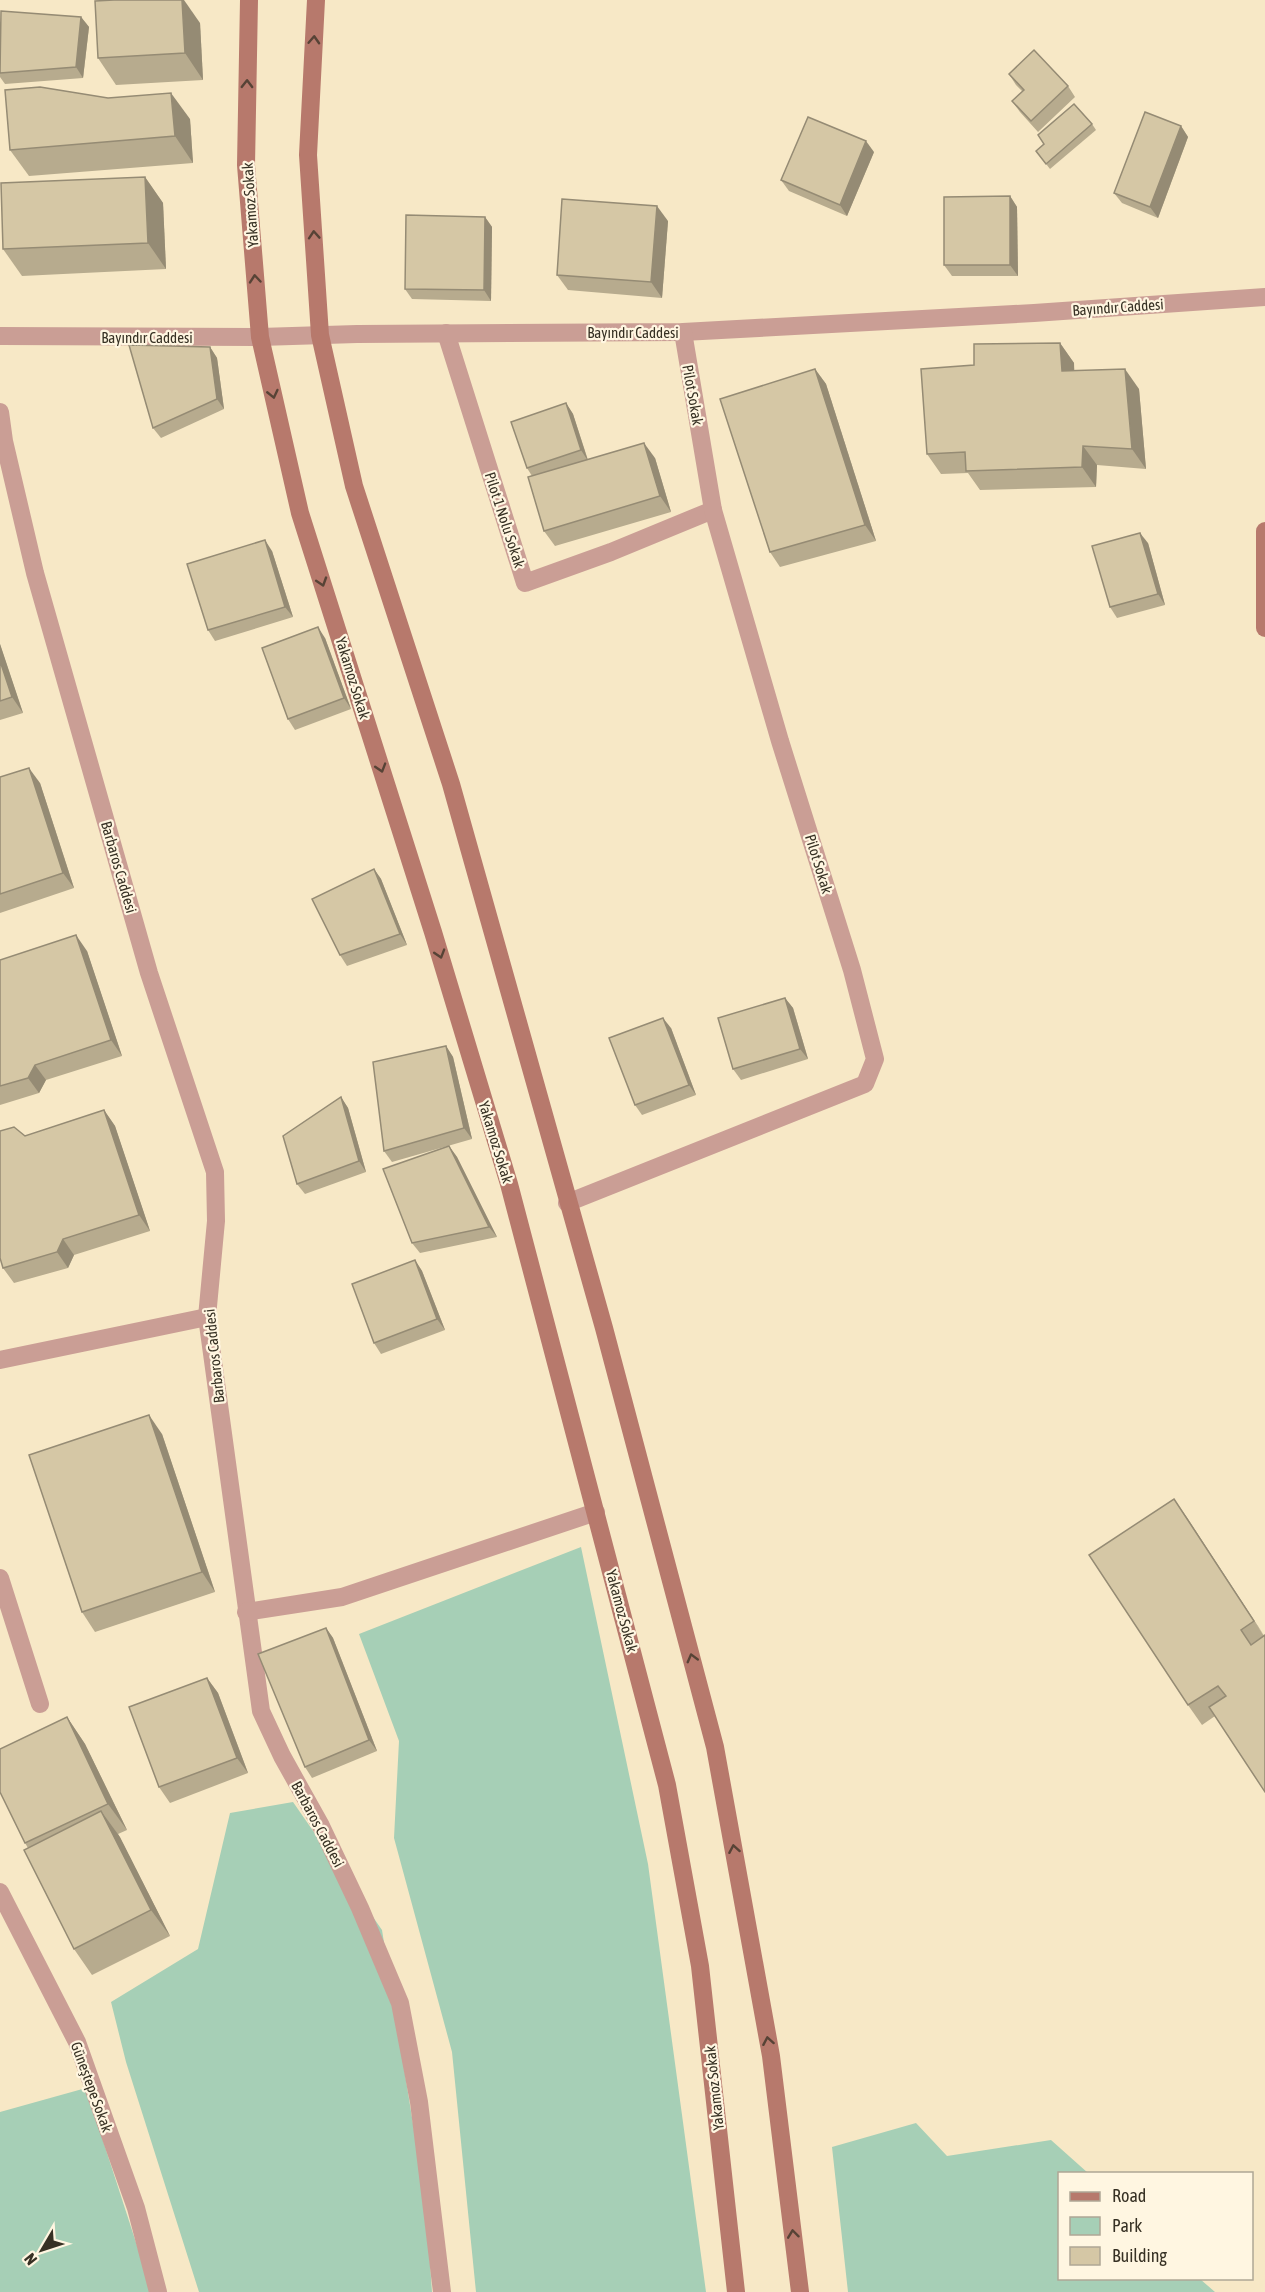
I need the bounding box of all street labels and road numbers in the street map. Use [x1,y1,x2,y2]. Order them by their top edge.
street label: Yakamoz Sokak [239,162,261,248]
street label: Bayındır Caddesi [1072,295,1164,319]
street label: Bayındır Caddesi [587,324,679,341]
street label: Bayındır Caddesi [101,329,193,346]
street label: Pilot Sokak [679,363,707,427]
street label: Pilot 1 Nolu Sokak [482,470,529,570]
street label: Yakamoz Sokak [332,635,374,722]
street label: Barbaros Caddesi [98,819,140,915]
street label: Pilot Sokak [802,832,836,896]
street label: Yakamoz Sokak [475,1099,517,1186]
street label: Barbaros Caddesi [201,1308,227,1404]
street label: Yakamoz Sokak [603,1568,641,1655]
street label: Barbaros Caddesi [288,1778,348,1870]
street label: Güneştepe Sokak [68,2039,116,2135]
street label: Yakamoz Sokak [701,2044,727,2131]

